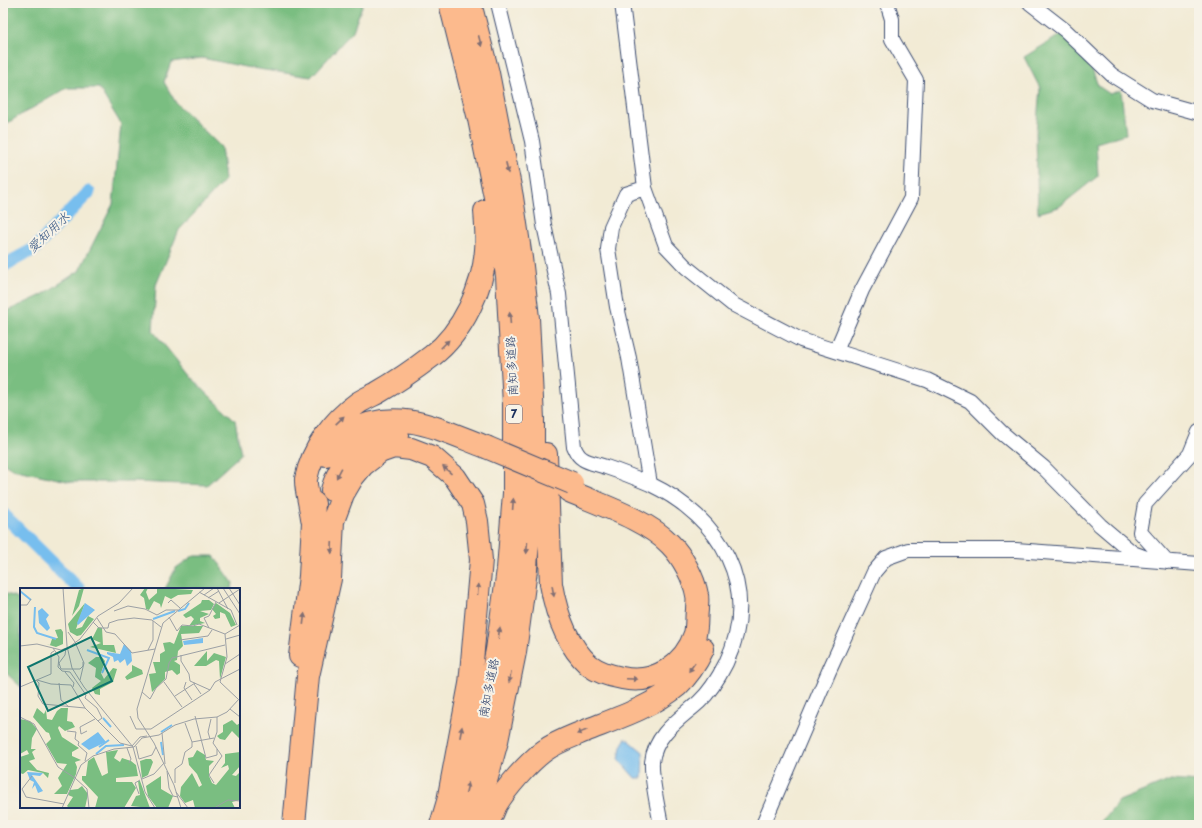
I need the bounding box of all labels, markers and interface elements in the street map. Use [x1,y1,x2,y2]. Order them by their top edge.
one-way arrow [477,34,483,47]
one-way arrow [504,162,510,174]
water label: 愛知用水 [22,207,73,256]
one-way arrow [506,312,513,324]
street label: 南知多道路 [500,336,522,396]
one-way arrow [440,339,450,349]
road number: 7 [506,405,522,423]
one-way arrow [335,415,345,424]
one-way arrow [441,465,452,474]
one-way arrow [335,467,342,479]
one-way arrow [509,498,516,510]
one-way arrow [328,542,335,554]
one-way arrow [524,542,531,554]
one-way arrow [475,583,482,595]
one-way arrow [550,585,556,598]
inset map [20,588,240,808]
one-way arrow [301,613,308,626]
one-way arrow [496,627,502,639]
street label: 南知多道路 [473,657,503,719]
one-way arrow [688,662,696,673]
one-way arrow [507,671,513,683]
one-way arrow [626,676,638,683]
one-way arrow [458,726,464,738]
one-way arrow [575,730,587,736]
one-way arrow [464,781,470,793]

